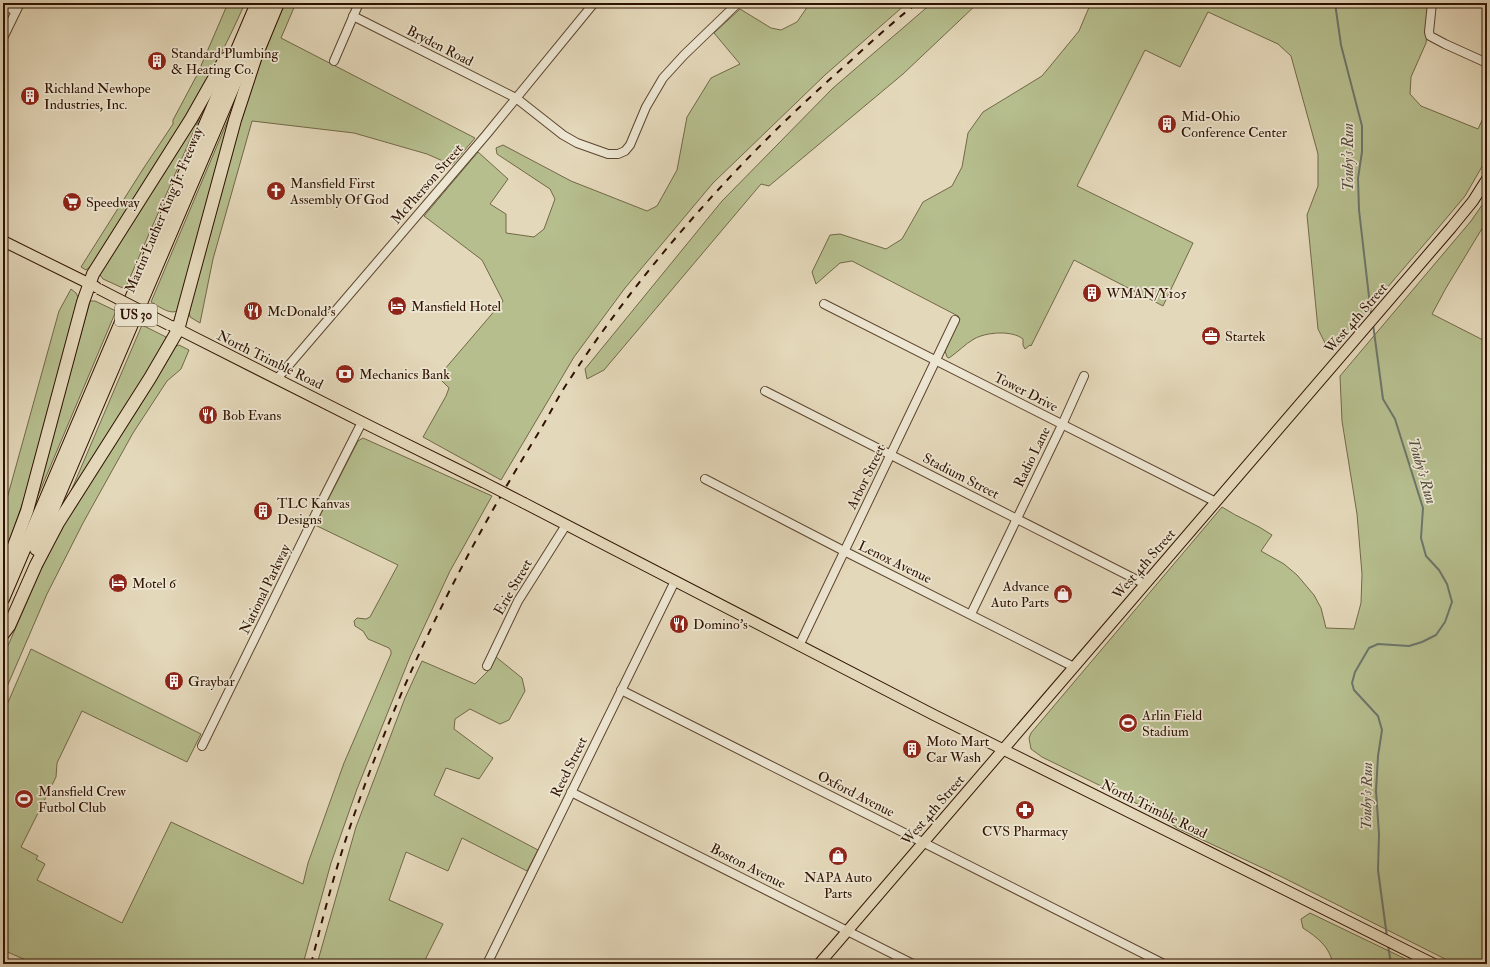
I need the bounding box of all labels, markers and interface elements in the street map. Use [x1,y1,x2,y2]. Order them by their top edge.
street label: Bryden Road [403,22,476,71]
place label: Standard Plumbing & Heating Co. [171,45,279,78]
building icon: Standard Plumbing & Heating Co. [146,50,168,72]
place label: Richland Newhope Industries, Inc. [44,80,151,113]
building icon: Richland Newhope Industries, Inc. [19,85,41,107]
place label: Mid-Ohio Conference Center [1181,108,1288,141]
building icon: Mid-Ohio Conference Center [1156,113,1178,135]
water label: Touby's Run [1339,123,1358,191]
street label: Martin Luther King Jr. Freeway [121,124,208,296]
street label: McPherson Street [387,140,467,228]
place label: Mansfield First Assembly Of God [289,175,389,209]
church icon: Mansfield First Assembly Of God [265,180,287,202]
supermarket icon: Speedway [61,191,83,213]
place label: Speedway [86,194,141,212]
street label: West 4th Street [1320,279,1391,357]
building icon: WMAN/Y105 [1081,282,1103,304]
place label: WMAN/Y105 [1105,285,1188,302]
hotel icon: Mansfield Hotel [386,295,408,317]
place label: Mansfield Hotel [411,298,502,315]
restaurant icon: McDonald's [242,300,264,322]
place label: McDonald's [267,303,336,320]
road number: US 30 [115,304,157,326]
office icon: Startek [1200,325,1222,347]
street label: North Trimble Road [214,327,326,393]
place label: Startek [1225,328,1266,345]
bank icon: Mechanics Bank [334,363,356,385]
place label: Mechanics Bank [359,366,450,383]
street label: Tower Drive [991,369,1061,415]
restaurant icon: Bob Evans [197,404,219,426]
place label: Bob Evans [222,407,281,424]
street label: Radio Lane [1010,424,1054,490]
water label: Touby's Run [1403,436,1441,506]
street label: Arbor Street [843,442,889,513]
street label: Stadium Street [920,449,1002,503]
place label: TLC Kanvas Designs [277,495,350,528]
building icon: TLC Kanvas Designs [252,500,274,522]
street label: West 4th Street [1108,525,1179,603]
street label: Lenox Avenue [856,537,935,587]
street label: National Parkway [236,540,295,637]
street label: Erie Street [490,556,536,618]
hotel icon: Motel 6 [107,572,129,594]
place label: Motel 6 [132,575,177,592]
place label: Advance Auto Parts [990,578,1049,611]
shop icon: Advance Auto Parts [1052,583,1074,605]
restaurant icon: Domino's [668,613,690,635]
place label: Domino's [693,616,748,633]
building icon: Graybar [163,670,185,692]
place label: Graybar [188,673,235,691]
place label: Arlin Field Stadium [1141,707,1202,740]
sports icon: Arlin Field Stadium [1117,712,1139,734]
place label: Moto Mart Car Wash [926,733,990,766]
street label: Reed Street [547,734,591,800]
building icon: Moto Mart Car Wash [901,738,923,760]
water label: Touby's Run [1357,762,1377,830]
street label: Oxford Avenue [815,767,898,821]
street label: West 4th Street [897,771,968,849]
street label: North Trimble Road [1098,776,1210,842]
place label: Mansfield Crew Futbol Club [38,783,126,816]
sports icon: Mansfield Crew Futbol Club [13,788,35,810]
pharmacy icon: CVS Pharmacy [1014,799,1036,821]
place label: CVS Pharmacy [982,823,1069,841]
street label: Boston Avenue [707,840,789,892]
shop icon: NAPA Auto Parts [827,845,849,867]
place label: NAPA Auto Parts [804,869,872,902]

